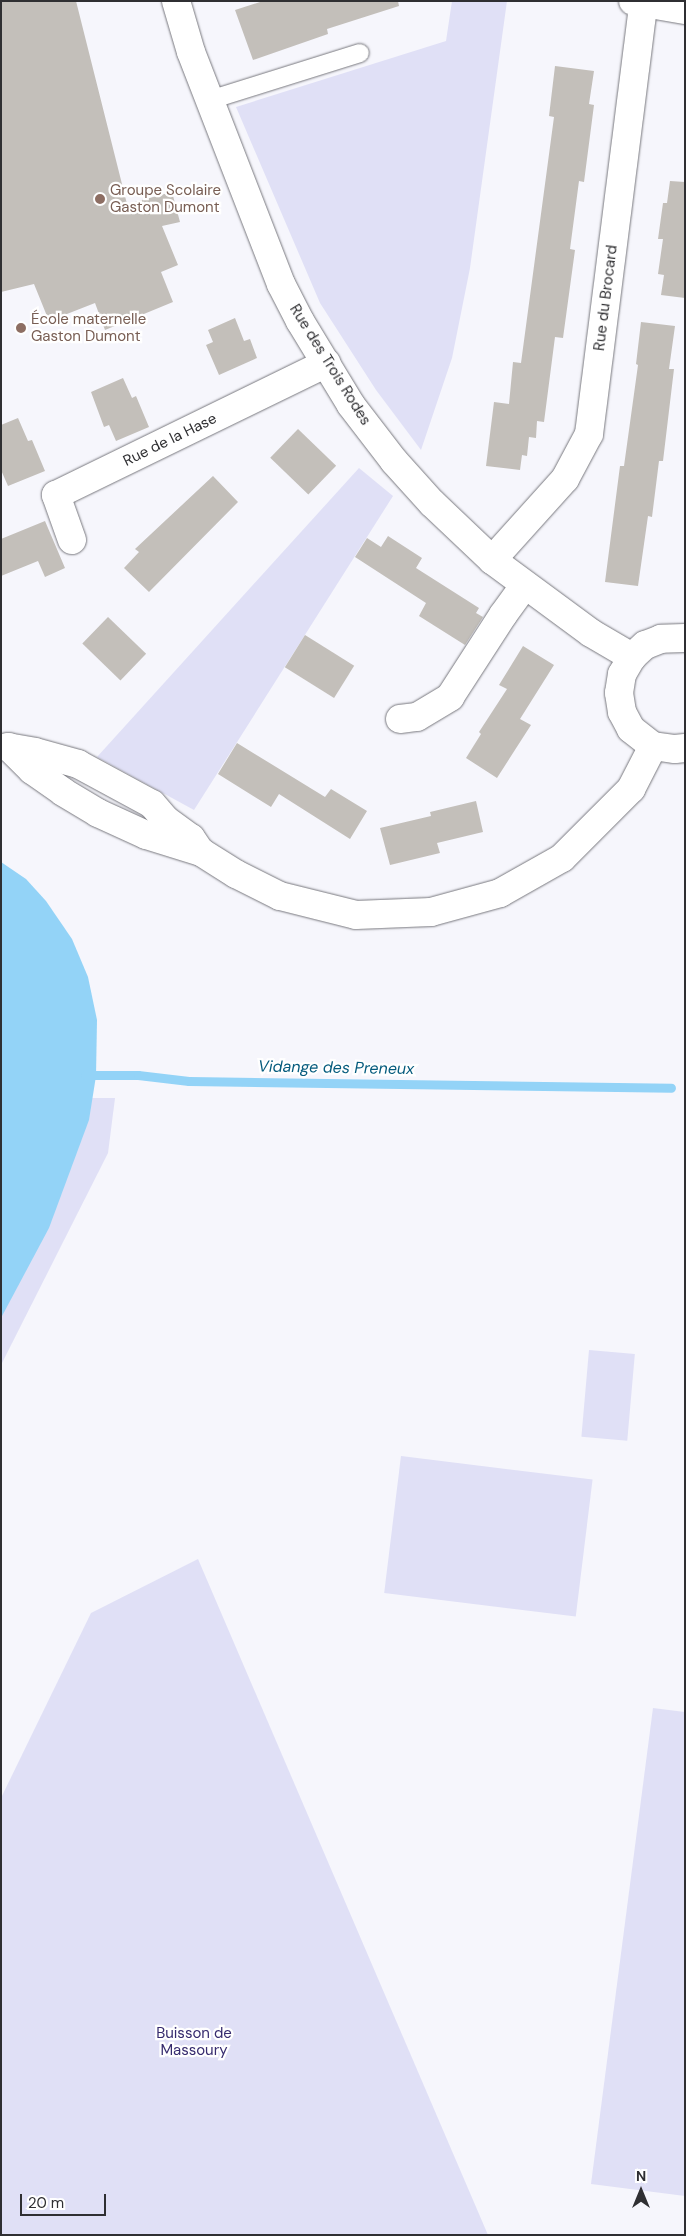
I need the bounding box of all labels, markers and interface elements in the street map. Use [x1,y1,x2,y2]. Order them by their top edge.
place label: Groupe Scolaire Gaston Dumont [110,181,221,216]
marker: Groupe Scolaire Gaston Dumont [94,193,106,205]
street label: Rue du Brocard [591,244,621,352]
street label: Rue des Trois Rodes [286,301,374,429]
place label: École maternelle Gaston Dumont [31,310,146,345]
marker: École maternelle Gaston Dumont [15,322,27,334]
street label: Rue de la Hase [120,410,220,470]
water label: Vidange des Preneux [258,1057,414,1079]
park label: Buisson de Massoury [156,2024,232,2059]
north arrow [616,2166,666,2216]
text: N [636,2167,646,2185]
scale bar [22,2184,109,2216]
text: 20 m [28,2193,64,2213]

